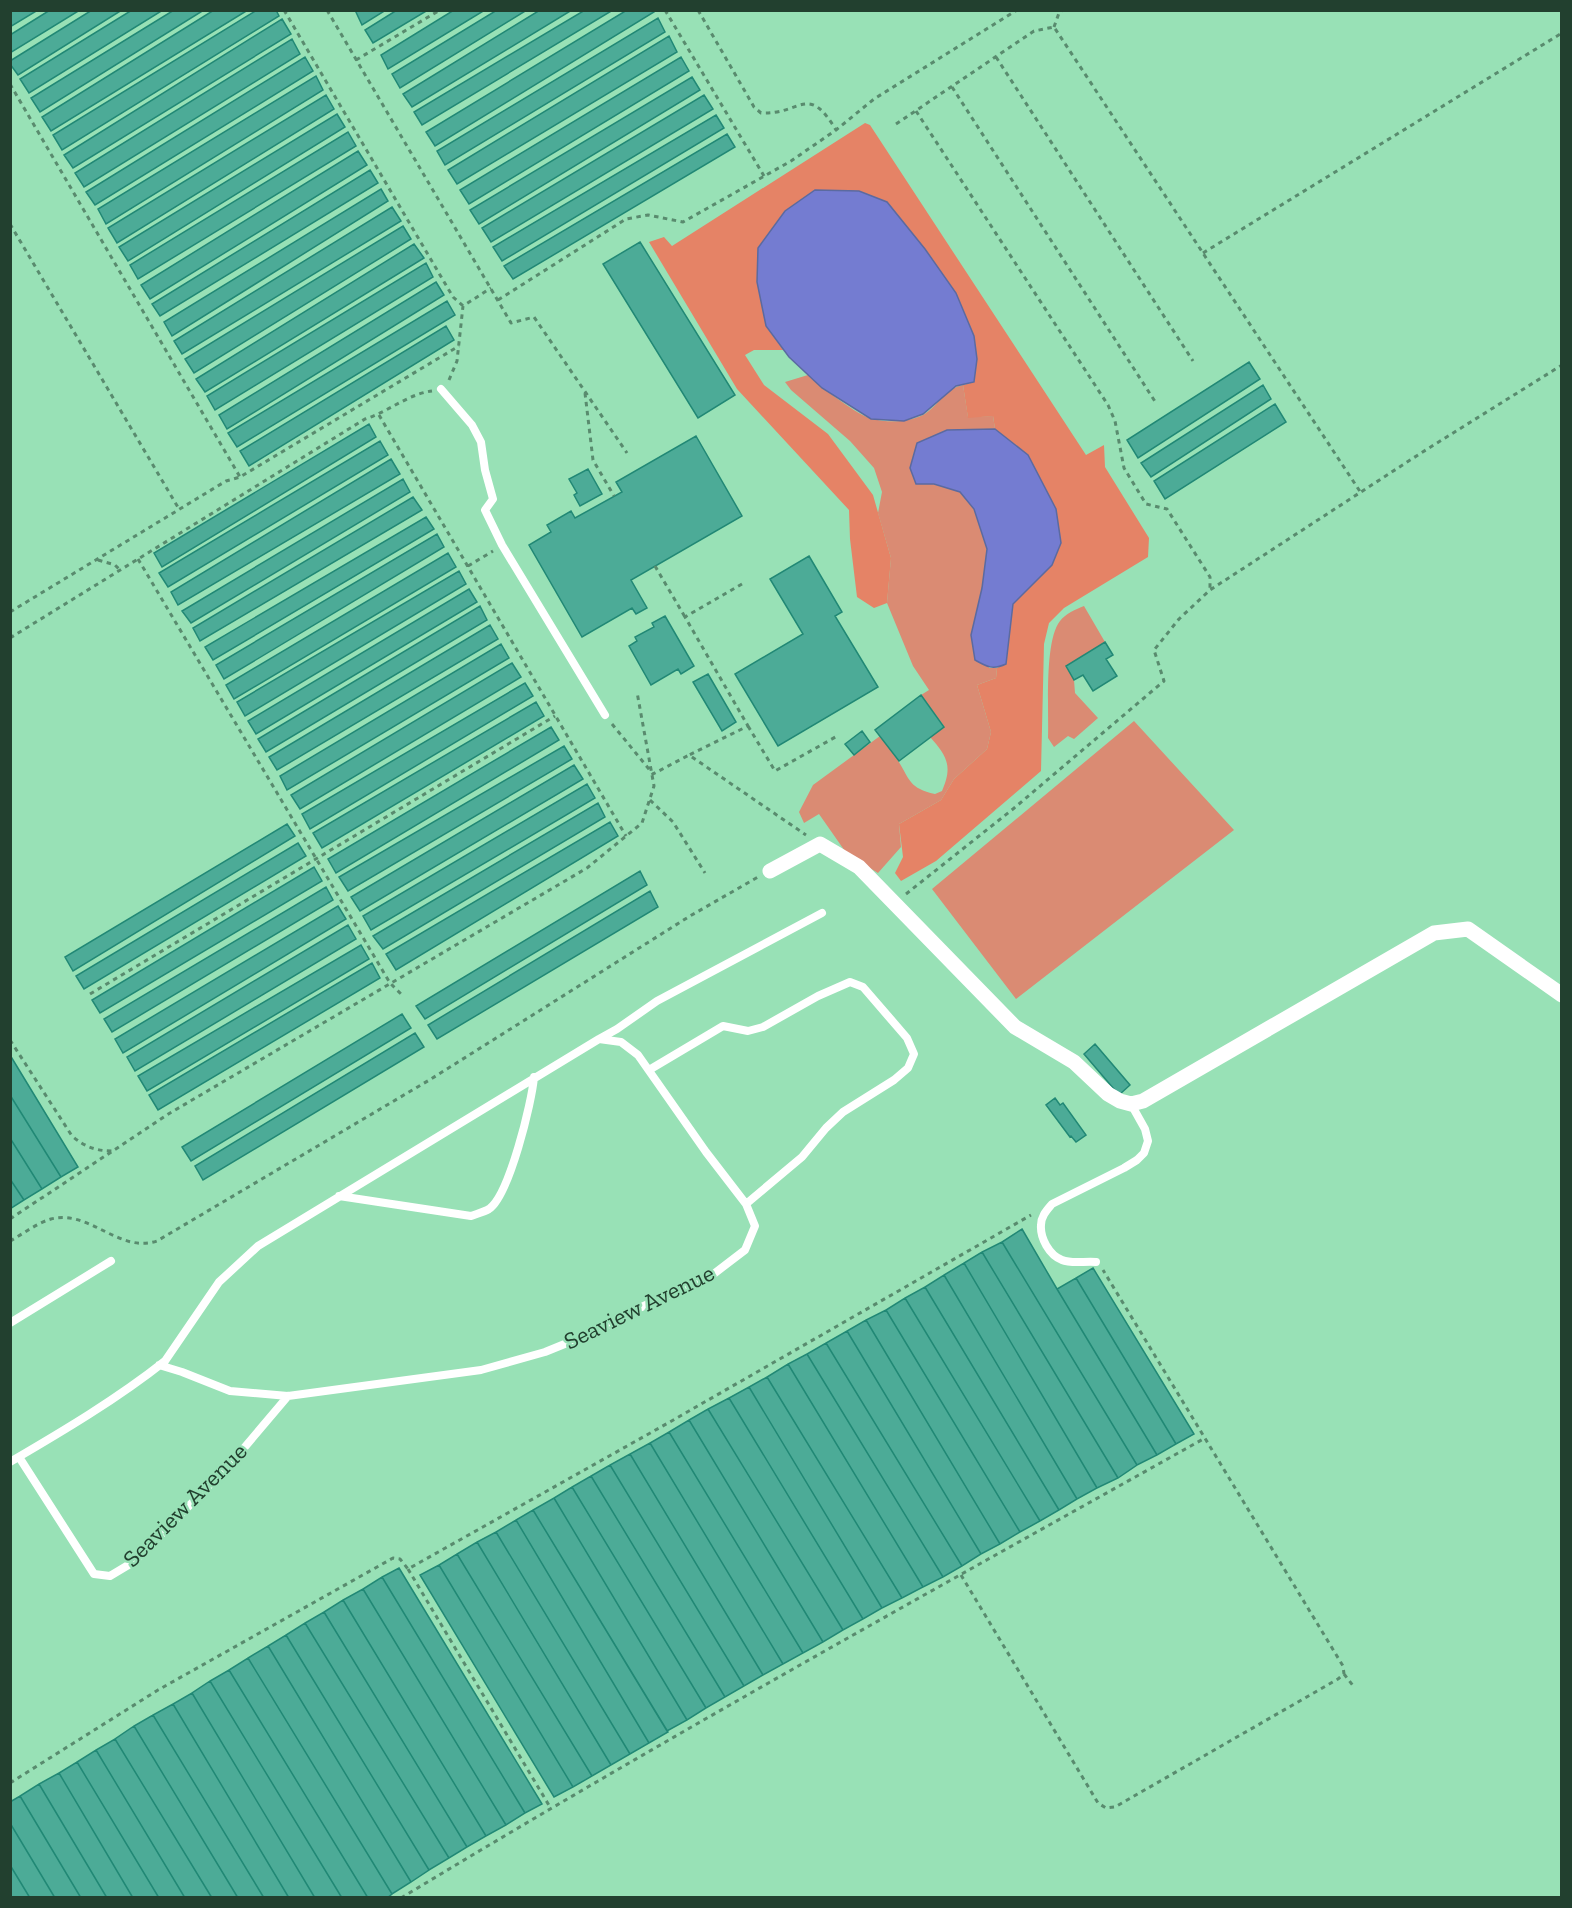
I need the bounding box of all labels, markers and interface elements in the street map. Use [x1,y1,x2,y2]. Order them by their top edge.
street label: Seaview Avenue [559,1258,719,1355]
street label: Seaview Avenue [116,1436,253,1573]

